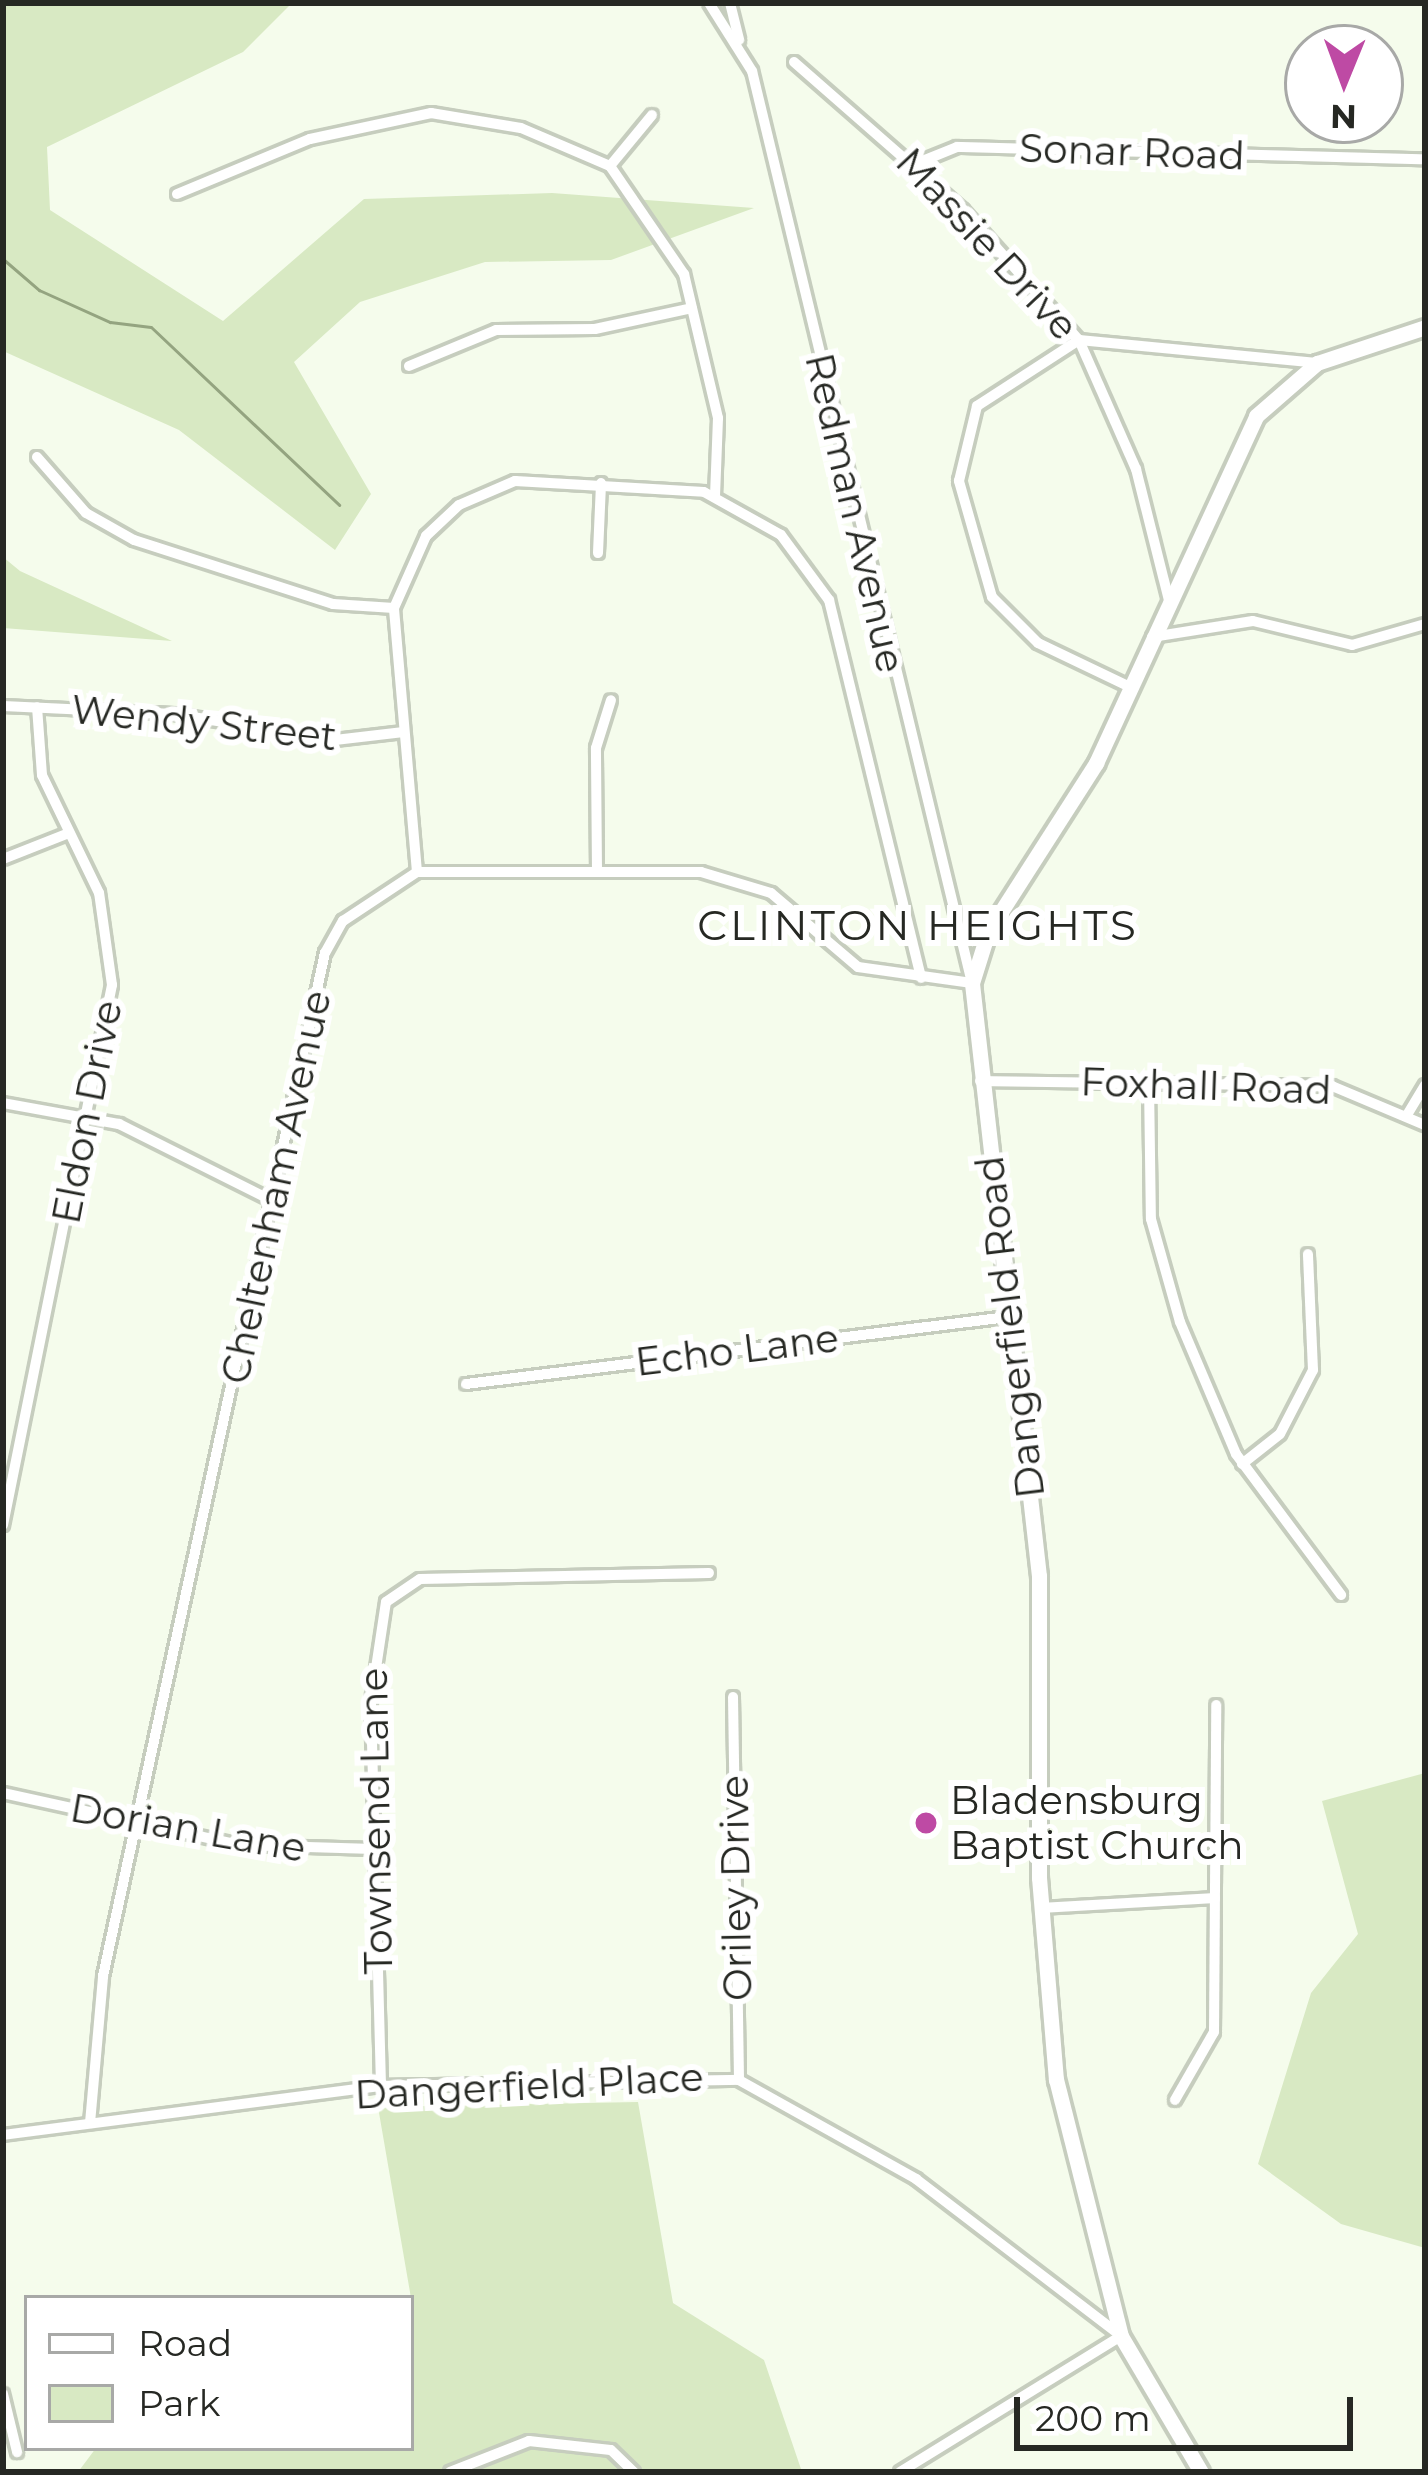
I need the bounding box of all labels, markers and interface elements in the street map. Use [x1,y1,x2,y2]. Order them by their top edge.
north arrow [1284,24,1404,144]
text: N [1330,97,1357,137]
street label: Sonar Road [1018,125,1246,179]
street label: Massie Drive [886,139,1088,349]
street label: Redman Avenue [795,349,915,677]
street label: Wendy Street [69,686,339,760]
district label: CLINTON HEIGHTS [697,900,1139,950]
street label: Cheltenham Avenue [211,986,341,1388]
street label: Eldon Drive [42,997,132,1227]
street label: Foxhall Road [1080,1058,1332,1114]
street label: Dangerfield Road [966,1153,1054,1501]
street label: Echo Lane [633,1314,841,1386]
street label: Townsend Lane [350,1667,402,1975]
street label: Oriley Drive [711,1775,761,2001]
place label: Bladensburg Baptist Church [950,1778,1244,1869]
street label: Dorian Lane [67,1784,309,1872]
marker: Bladensburg Baptist Church [913,1810,939,1836]
street label: Dangerfield Place [353,2053,705,2119]
legend [24,2295,414,2451]
text: Road [138,2321,232,2365]
scale bar [1020,2373,1359,2447]
text: Park [138,2381,220,2425]
text: 200 m [1035,2396,1151,2440]

